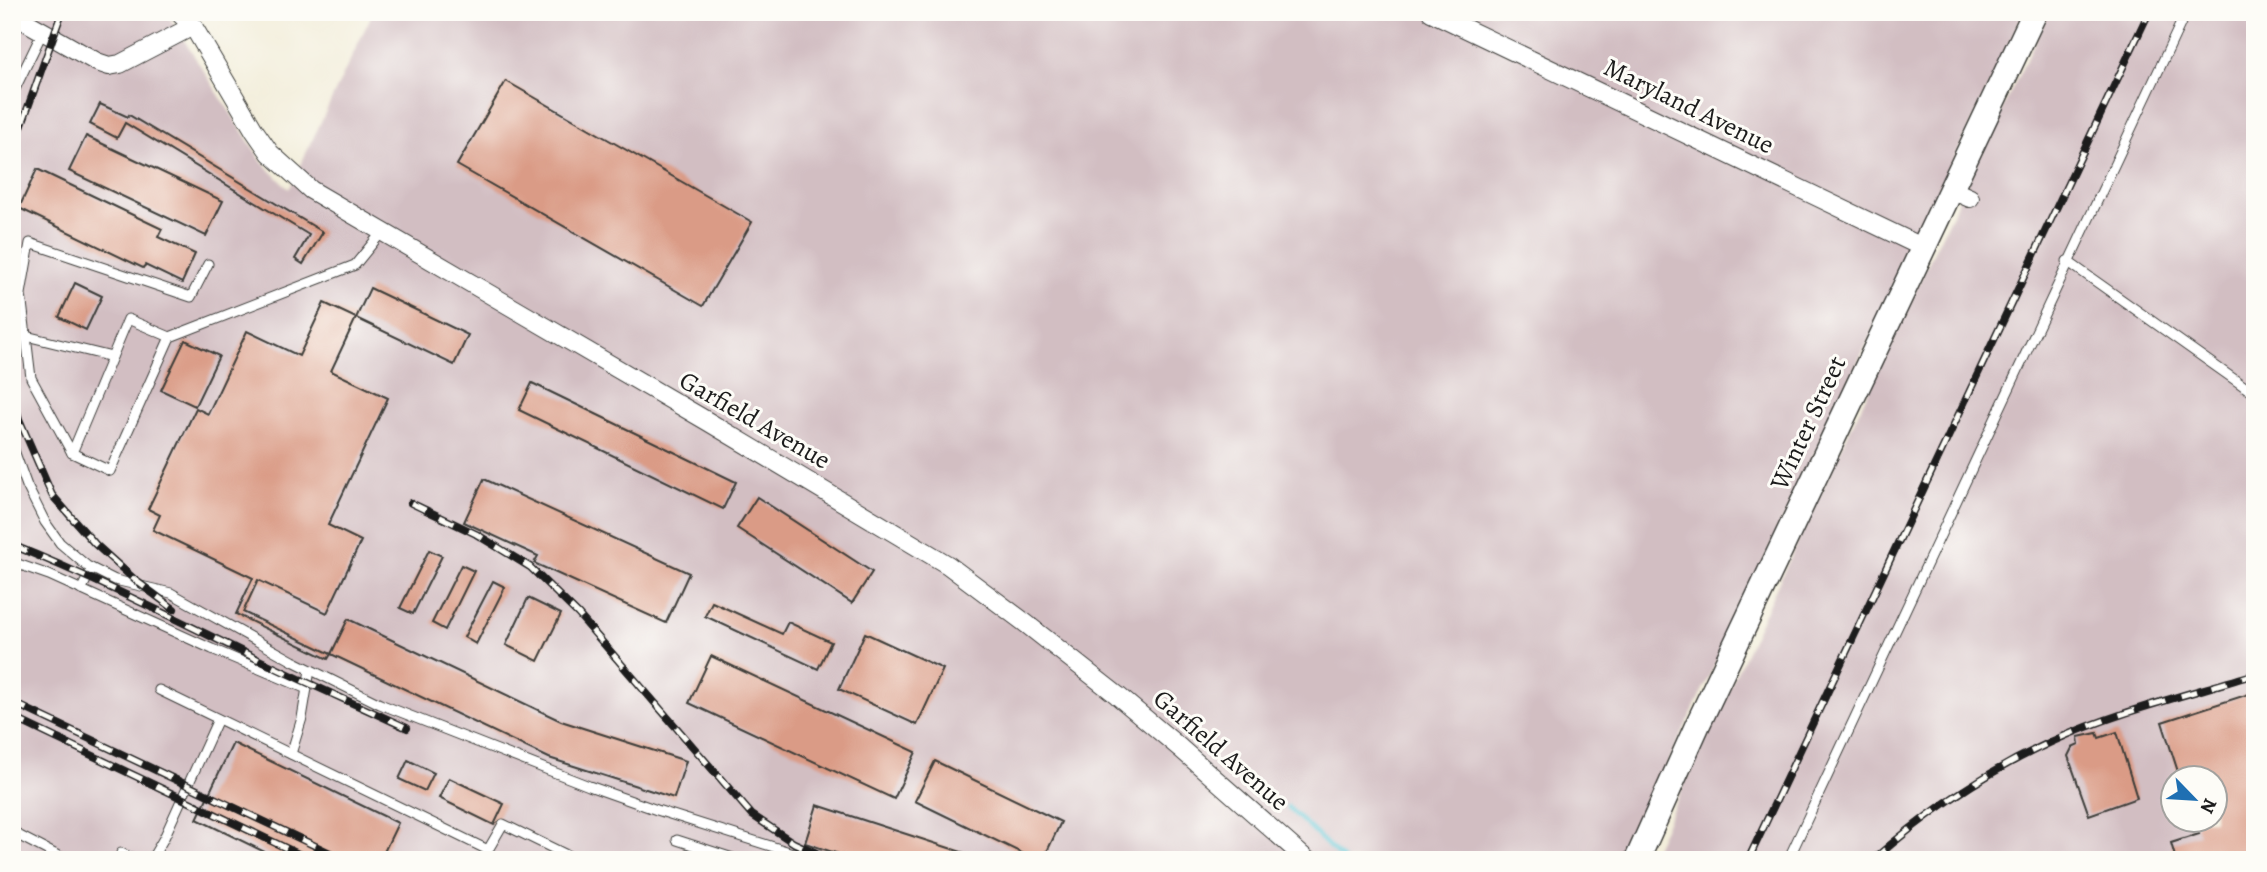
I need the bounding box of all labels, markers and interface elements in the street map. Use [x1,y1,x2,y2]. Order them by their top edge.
street label: Maryland Avenue [1598,50,1780,162]
street label: Winter Street [1761,350,1854,497]
street label: Garfield Avenue [673,363,837,477]
street label: Garfield Avenue [1146,681,1296,819]
north arrow [2158,764,2228,834]
text: N [2194,794,2223,818]

